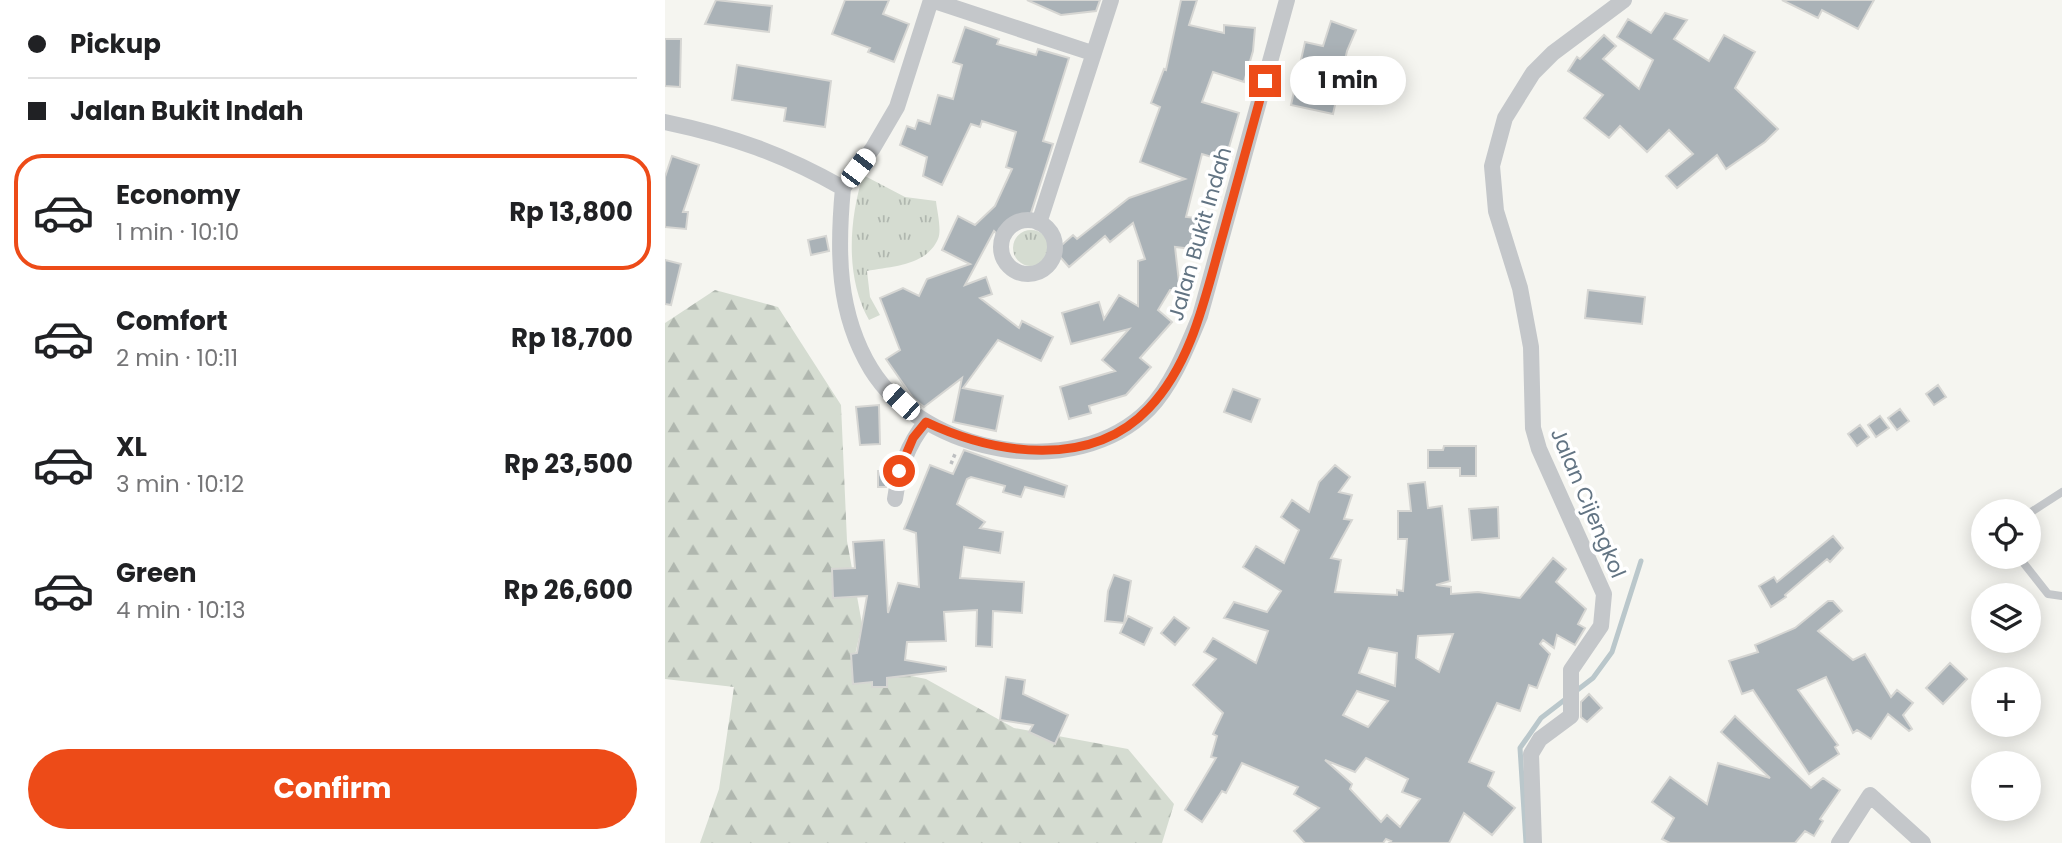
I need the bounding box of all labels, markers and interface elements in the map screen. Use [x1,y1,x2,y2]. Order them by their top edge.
text: Pickup [70,26,161,62]
callout: 1 min [1289,56,1405,106]
text: 1 min [1318,64,1378,96]
route end [1249,65,1281,97]
text: Jalan Bukit Indah [70,93,304,129]
street label: Jalan Bukit Indah [1161,143,1238,324]
car [837,145,880,191]
text: Economy [116,177,240,213]
icon: car [32,181,95,244]
text: Rp 13,800 [509,194,633,230]
text: 1 min · 10:10 [116,216,239,248]
text: Comfort [116,303,228,339]
icon: car [32,307,95,370]
text: Rp 18,700 [511,320,633,356]
text: 2 min · 10:11 [116,342,238,374]
car [879,380,924,424]
street label: Jalan Cijengkol [1544,423,1633,582]
text: XL [116,429,147,465]
icon: car [32,433,95,496]
text: Rp 23,500 [504,446,633,482]
route start [883,455,915,487]
text: 3 min · 10:12 [116,468,244,500]
map controls [1971,499,2041,821]
button: locate [1971,499,2041,569]
text: Green [116,555,197,591]
icon: car [32,559,95,622]
text: Rp 26,600 [504,572,633,608]
button: layers [1971,583,2041,653]
text: 4 min · 10:13 [116,594,245,626]
button: + [1971,667,2041,737]
button: Confirm [28,749,637,829]
button: − [1971,751,2041,821]

